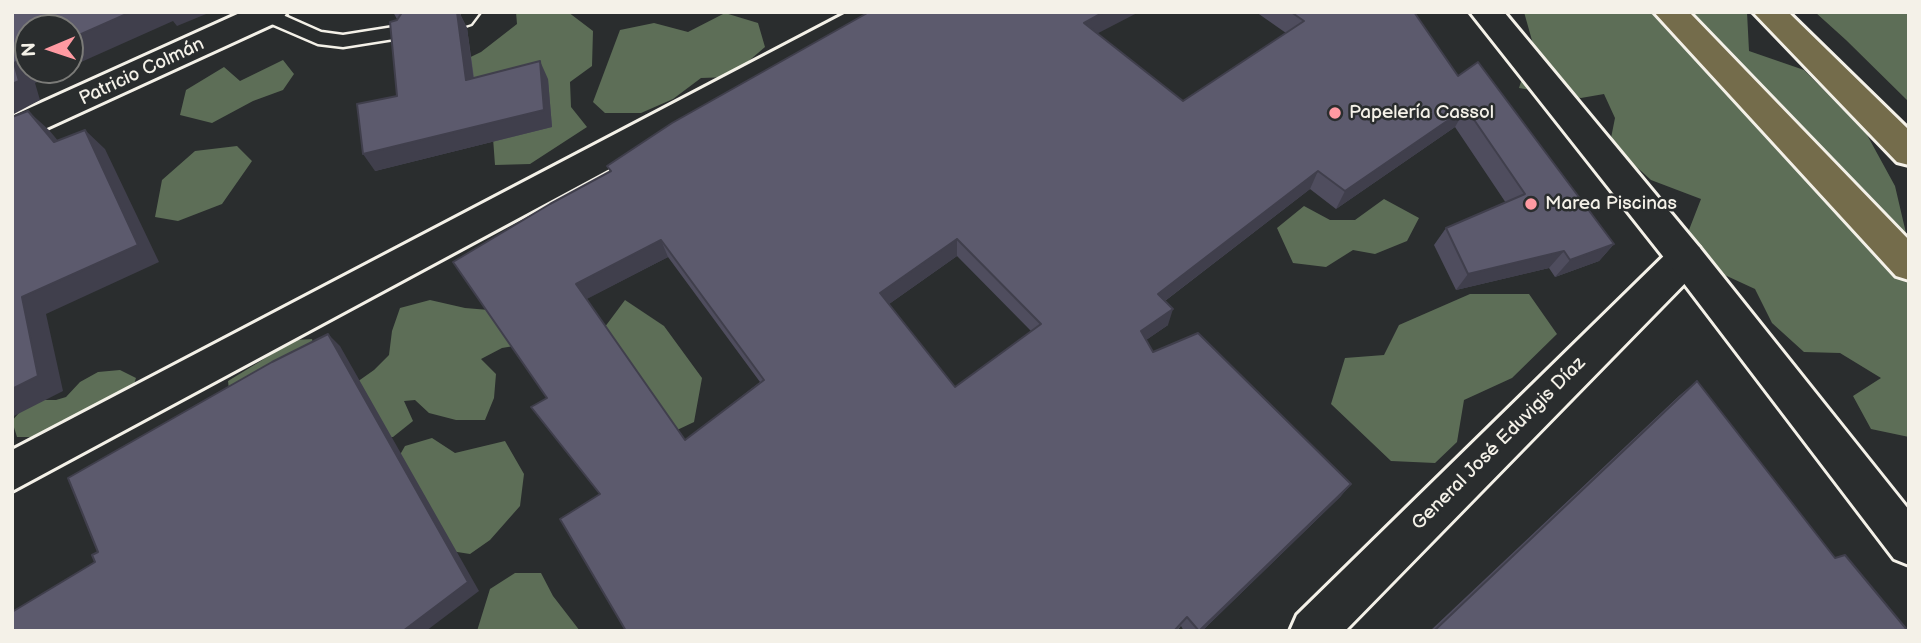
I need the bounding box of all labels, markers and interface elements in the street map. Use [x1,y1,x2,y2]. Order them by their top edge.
north arrow [14,14,84,84]
street label: Patricio Colmán [76,33,208,111]
text: N [18,42,41,57]
place label: Papelería Cassol [1349,102,1494,124]
marker: Papelería Cassol [1327,105,1343,121]
place label: Marea Piscinas [1545,193,1677,215]
marker: Marea Piscinas [1523,196,1539,212]
street label: General José Eduvigis Díaz [1407,352,1591,536]

